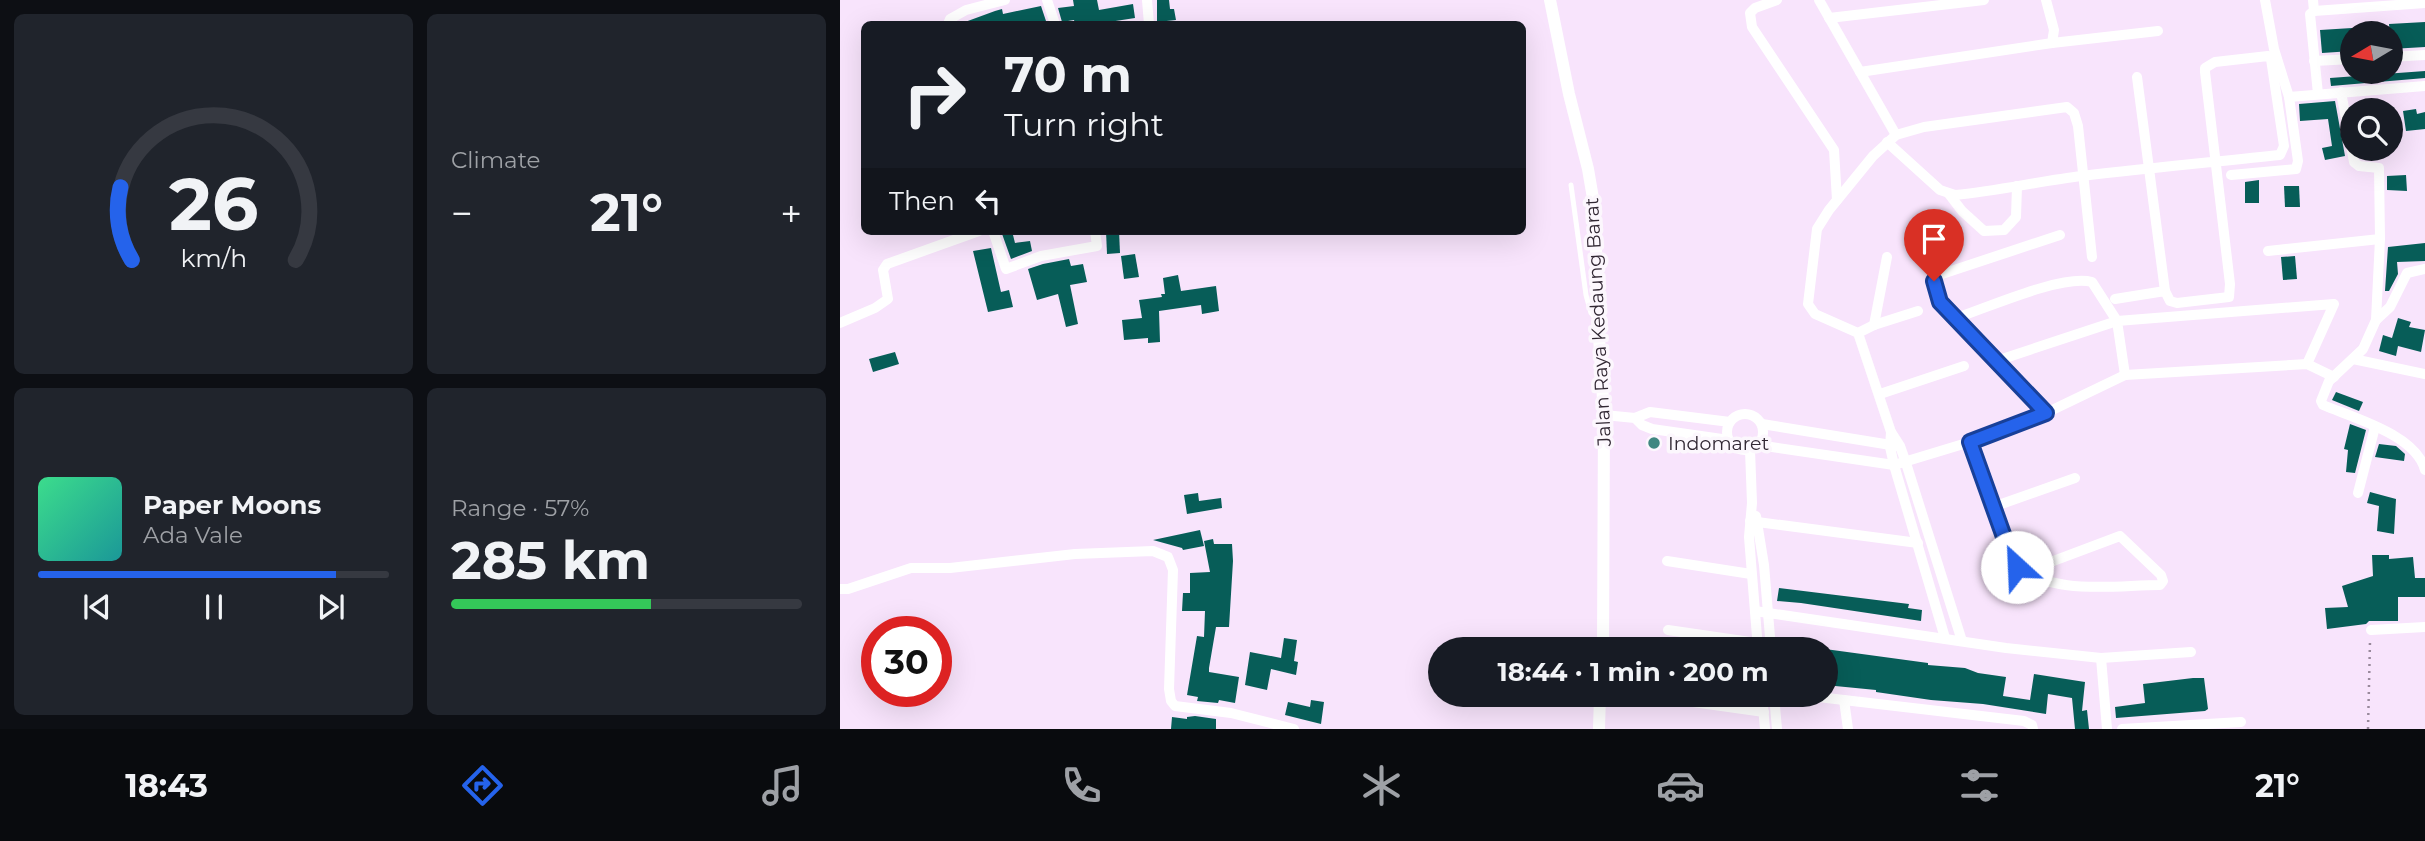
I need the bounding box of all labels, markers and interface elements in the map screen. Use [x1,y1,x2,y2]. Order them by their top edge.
north arrow [2340,21,2403,84]
map controls [2340,21,2403,161]
text: 70 m [1004,45,1132,104]
icon: right [889,49,980,140]
button: search [2340,98,2403,161]
text: Turn right [1004,105,1164,144]
text: Climate [451,146,540,174]
text: 26 [169,160,258,248]
text: 21° [590,181,663,244]
icon: left [969,182,1007,220]
text: Then [889,185,955,217]
text: − [451,190,473,237]
text: + [780,190,802,237]
street label: Jalan Raya Kedaung Barat [1580,197,1616,448]
pin [1904,209,1964,281]
icon: arrive [1915,220,1953,258]
text: km/h [180,243,247,273]
place label: Indomaret [1668,432,1770,455]
marker: Indomaret [1646,435,1662,451]
text: Paper Moons [143,489,321,521]
text: Range · 57% [451,494,589,522]
text: Ada Vale [143,521,243,549]
text: 285 km [451,529,650,592]
position arrow [1980,530,2054,604]
icon: previous [78,588,116,626]
icon: pause [195,588,233,626]
icon: next [312,588,350,626]
speed limit sign: 30 [861,616,952,707]
text: 18:44 · 1 min · 200 m [1497,656,1769,688]
icon: directions [458,761,507,810]
icon: music [758,761,807,810]
icon: phone [1057,761,1106,810]
icon: climate [1357,761,1406,810]
icon: car [1656,761,1705,810]
icon: filters [1955,761,2004,810]
text: 18:43 [125,766,208,805]
text: 21° [2255,766,2300,805]

